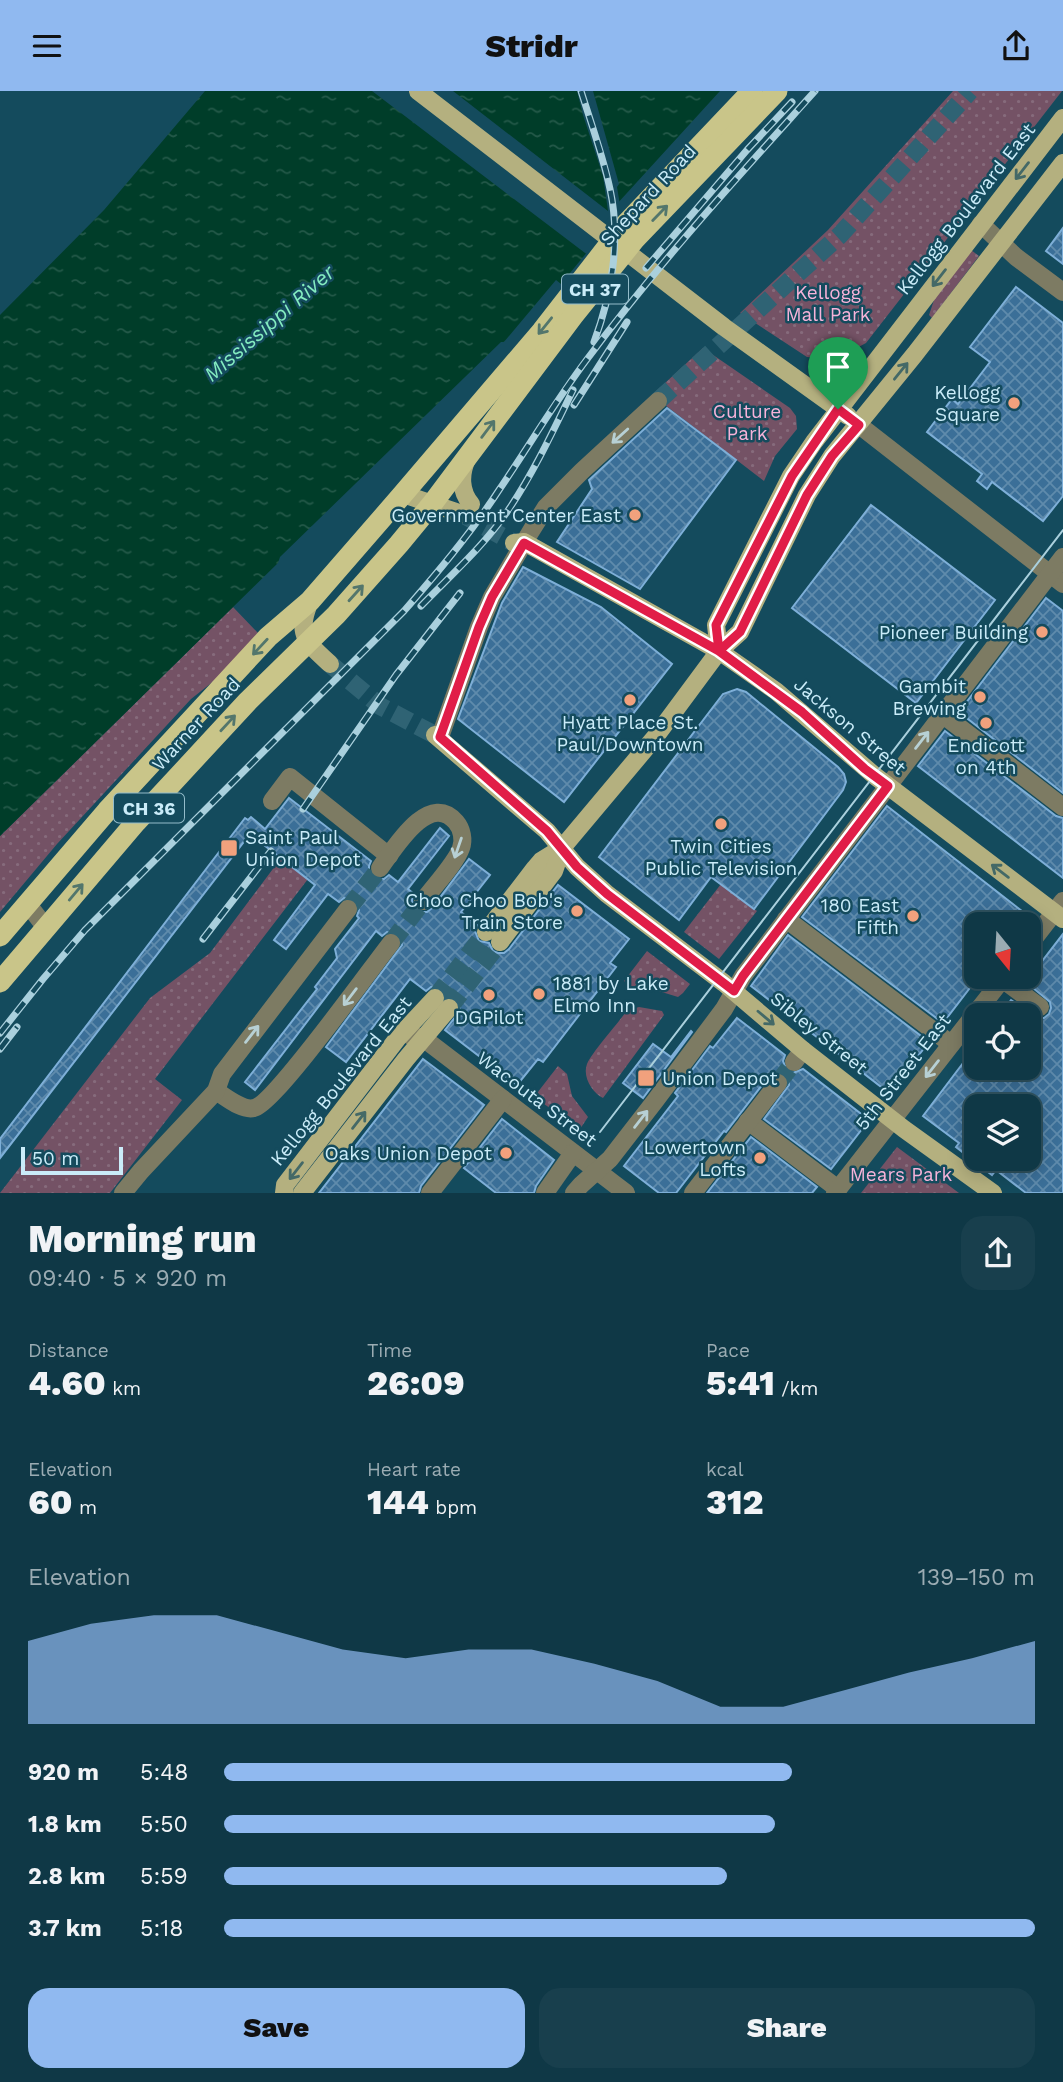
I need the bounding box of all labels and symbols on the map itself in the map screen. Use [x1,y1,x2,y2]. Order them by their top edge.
street label: Kellogg Boulevard East [892,119,1040,299]
street label: Shepard Road [595,140,701,250]
one-way arrow [1014,161,1029,180]
one-way arrow [651,205,668,222]
water label: Mississippi River [199,259,340,386]
one-way arrow [932,268,947,287]
road number: CH 37 [562,274,628,303]
park label: Kellogg Mall Park [785,281,871,326]
one-way arrow [538,316,553,335]
pin [808,337,868,409]
one-way arrow [894,362,909,381]
place label: Kellogg Square [934,381,1001,426]
marker: Kellogg Square [1006,395,1022,411]
park label: Culture Park [713,400,781,445]
one-way arrow [480,421,495,439]
one-way arrow [612,428,629,445]
place label: Government Center East [391,504,621,527]
marker: Government Center East [627,507,643,523]
one-way arrow [347,585,364,602]
place label: Pioneer Building [879,621,1029,644]
marker: Pioneer Building [1034,624,1050,640]
one-way arrow [251,638,268,655]
street label: Jackson Street [789,672,911,780]
street label: Warner Road [147,673,245,775]
place label: Gambit Brewing [893,675,967,720]
marker: Gambit Brewing [972,689,988,705]
marker: Hyatt Place St. Paul/Downtown [622,692,638,708]
place label: Hyatt Place St. Paul/Downtown [556,711,704,756]
one-way arrow [219,715,236,732]
marker: Endicott on 4th [978,715,994,731]
one-way arrow [914,731,929,749]
place label: Endicott on 4th [947,734,1025,779]
road number: CH 36 [114,793,184,823]
marker: Twin Cities Public Television [713,816,729,832]
place label: Saint Paul Union Depot [245,826,361,871]
place label: Twin Cities Public Television [645,835,797,880]
one-way arrow [451,837,463,858]
marker: Saint Paul Union Depot [219,838,239,858]
one-way arrow [991,864,1010,878]
one-way arrow [68,884,84,902]
place label: Choo Choo Bob's Train Store [405,889,563,934]
place label: 180 East Fifth [821,894,899,939]
marker: Choo Choo Bob's Train Store [569,903,585,919]
marker: 180 East Fifth [905,908,921,924]
north arrow [964,912,1041,989]
place label: 1881 by Lake Elmo Inn [553,972,669,1017]
marker: 1881 by Lake Elmo Inn [531,986,547,1002]
one-way arrow [342,987,357,1005]
marker: DGPilot [481,987,497,1003]
street label: Sibley Street [766,987,872,1079]
street label: Kellogg Boulevard East [266,992,416,1170]
place label: DGPilot [454,1006,524,1029]
street label: 5th Street East [850,1009,956,1135]
one-way arrow [757,1010,775,1026]
one-way arrow [245,1025,260,1044]
street label: Wacouta Street [473,1046,601,1152]
one-way arrow [924,1059,939,1077]
place label: Union Depot [662,1067,778,1090]
marker: Union Depot [636,1068,656,1088]
one-way arrow [633,1110,648,1129]
one-way arrow [351,1111,366,1129]
place label: Lowertown Lofts [643,1136,746,1181]
place label: Oaks Union Depot [324,1142,492,1165]
scale bar [21,1144,122,1176]
marker: Oaks Union Depot [498,1145,514,1161]
marker: Lowertown Lofts [752,1150,768,1166]
one-way arrow [288,1161,303,1180]
park label: Mears Park [850,1163,952,1186]

